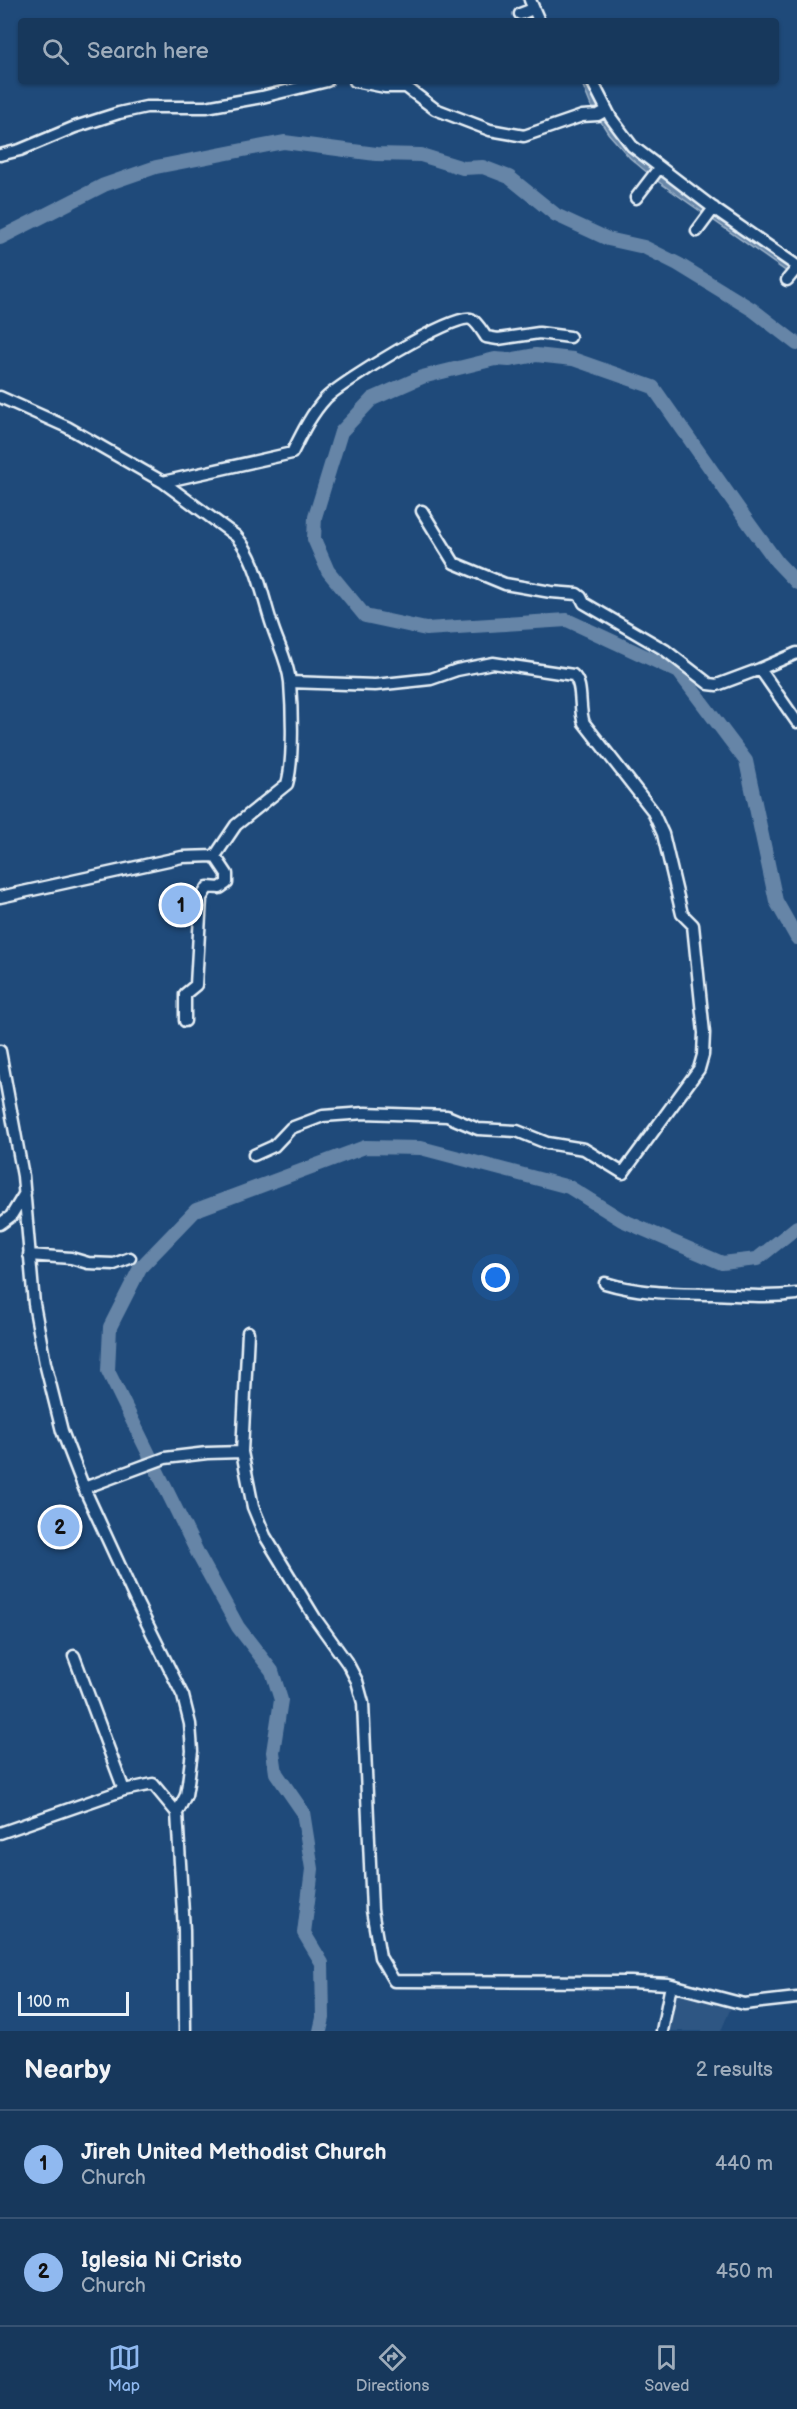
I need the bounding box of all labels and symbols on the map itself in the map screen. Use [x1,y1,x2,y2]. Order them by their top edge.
pin: 1 [162,882,201,928]
your location [481,1263,510,1292]
pin: 2 [40,1504,80,1550]
scale bar [18,1989,129,2016]

